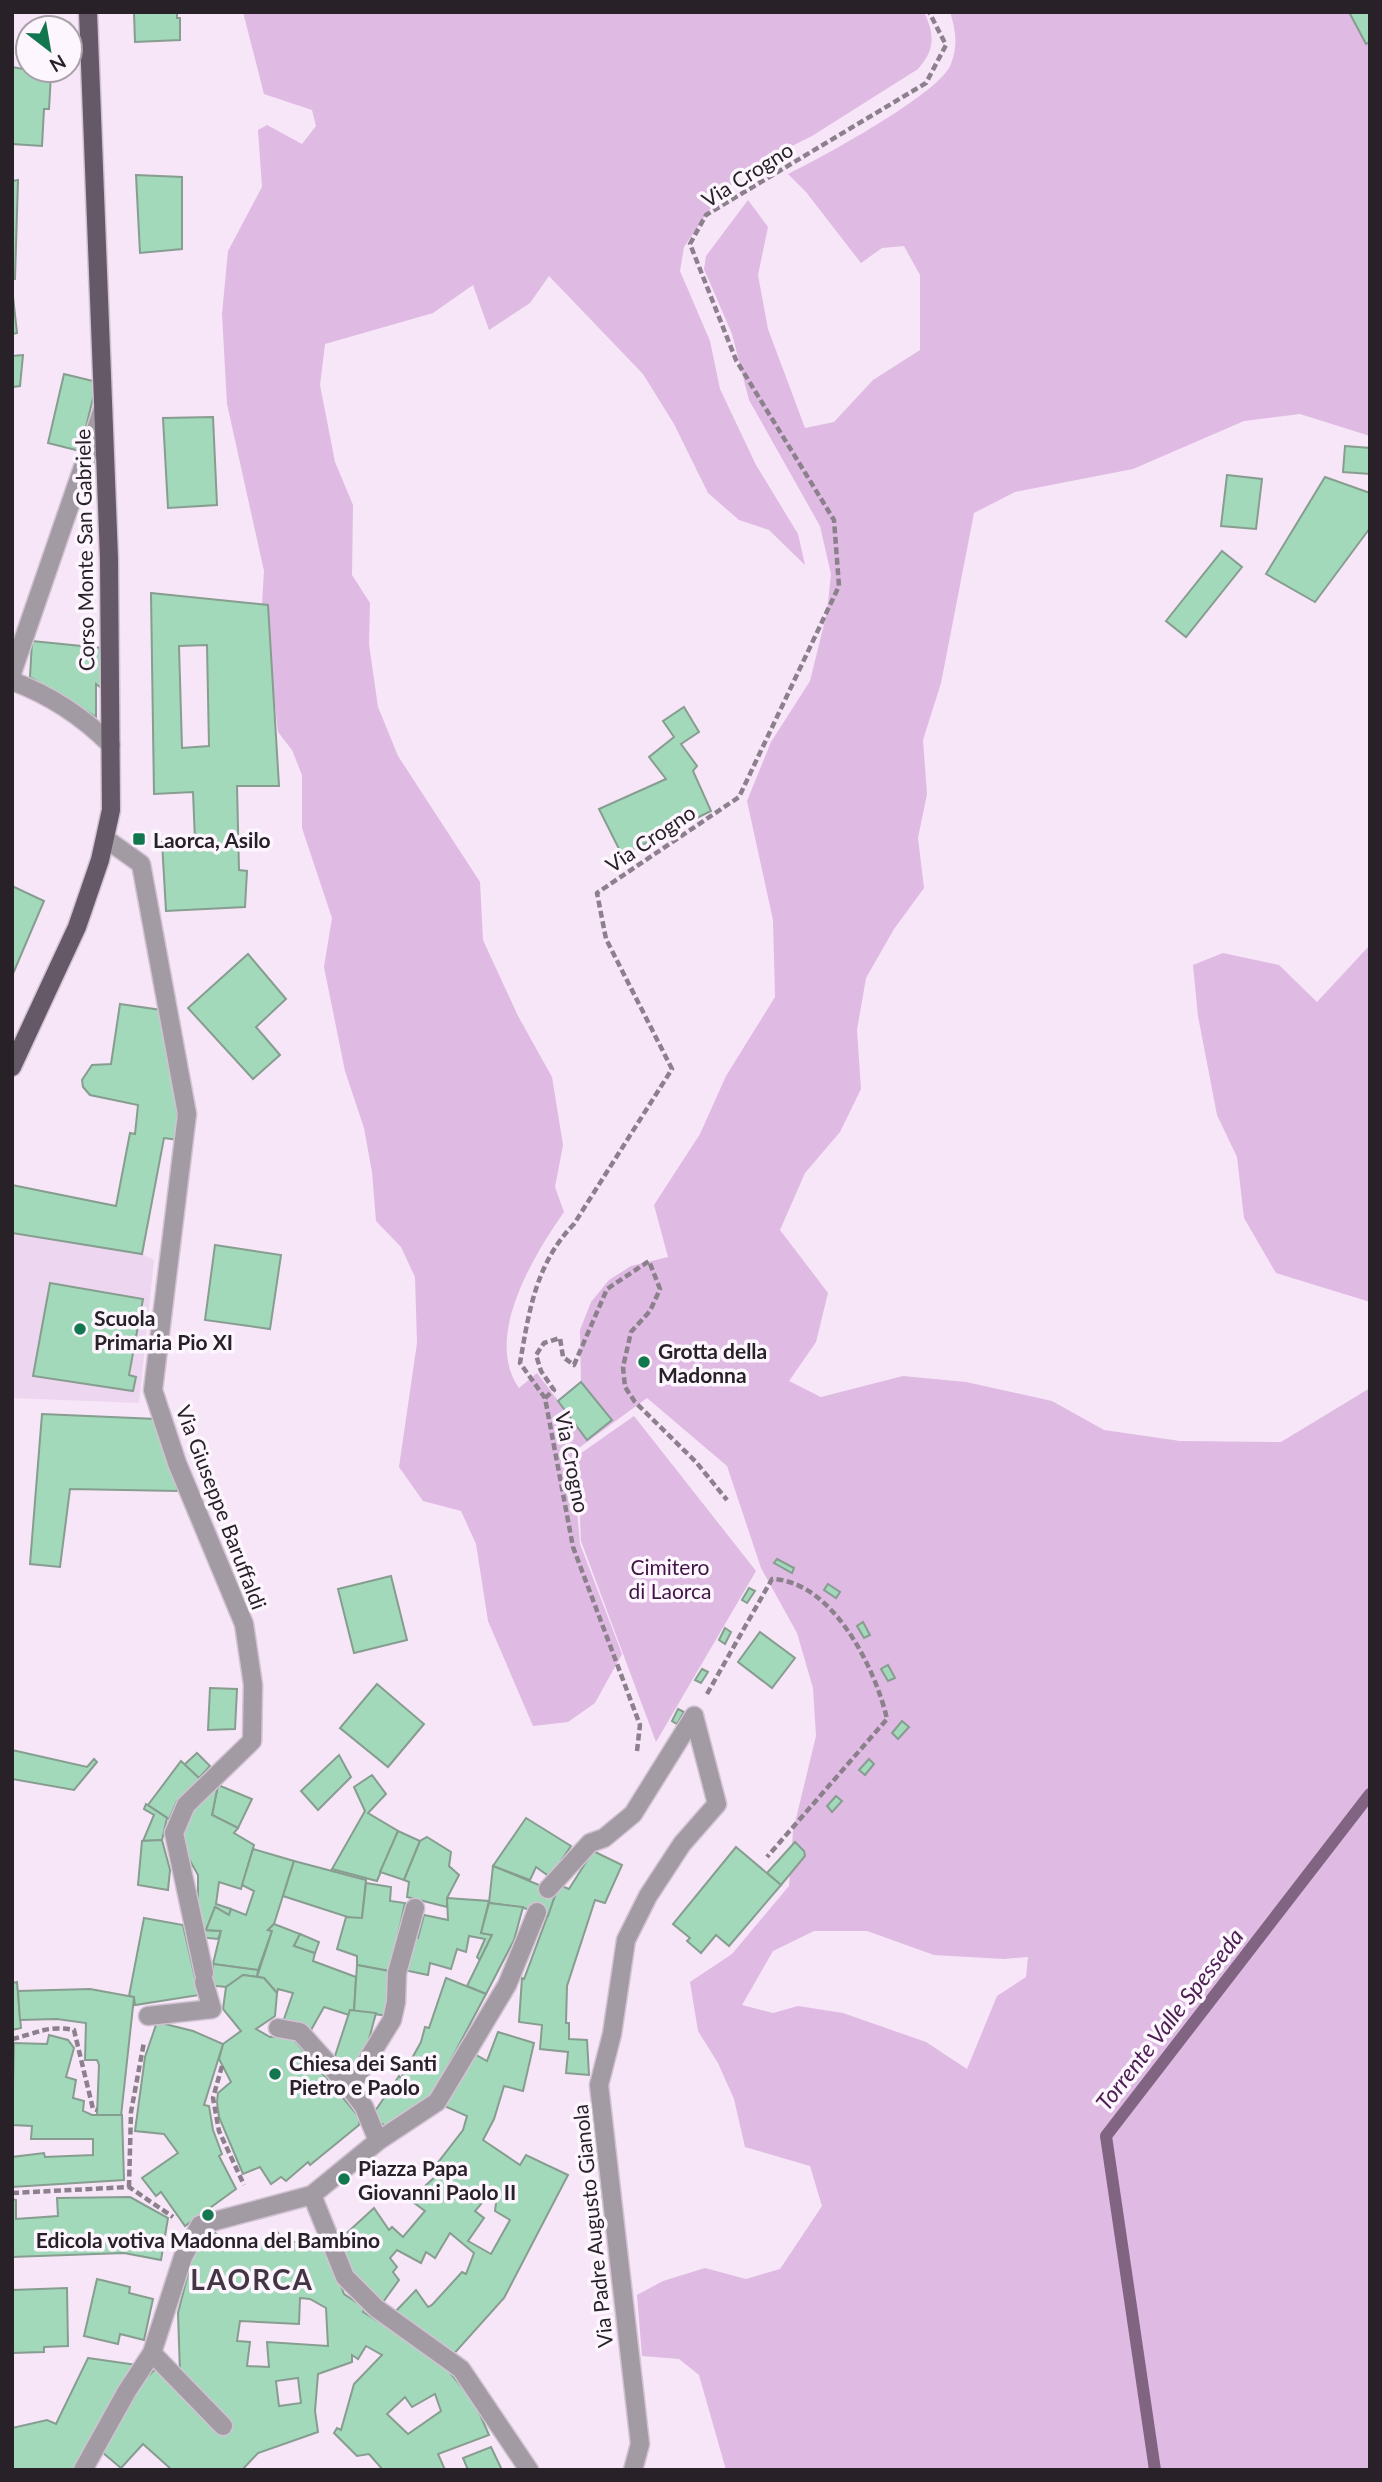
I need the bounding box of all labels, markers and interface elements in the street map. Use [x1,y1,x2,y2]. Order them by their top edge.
north arrow [14,14,84,84]
text: N [46,50,70,78]
street label: Via Crogno [697,136,797,212]
street label: Corso Monte San Gabriele [69,429,99,671]
street label: Via Crogno [600,799,700,877]
place label: Laorca, Asilo [153,827,271,852]
marker: Laorca, Asilo [131,831,147,847]
place label: Scuola Primaria Pio XI [94,1305,233,1354]
marker: Scuola Primaria Pio XI [72,1321,88,1337]
place label: Grotta della Madonna [658,1338,767,1387]
marker: Grotta della Madonna [636,1354,652,1370]
street label: Via Giuseppe Baruffaldi [172,1401,272,1613]
street label: Via Crogno [551,1409,595,1515]
park label: Cimitero di Laorca [629,1554,711,1603]
water label: Torrente Valle Spesseda [1089,1922,1249,2116]
place label: Chiesa dei Santi Pietro e Paolo [289,2050,437,2099]
marker: Chiesa dei Santi Pietro e Paolo [267,2066,283,2082]
street label: Via Padre Augusto Gianola [567,2103,617,2349]
place label: Piazza Papa Giovanni Paolo II [358,2155,516,2204]
marker: Piazza Papa Giovanni Paolo II [336,2171,352,2187]
marker: Edicola votiva Madonna del Bambino [200,2207,216,2223]
place label: Edicola votiva Madonna del Bambino [36,2227,380,2252]
district label: LAORCA [190,2262,314,2296]

